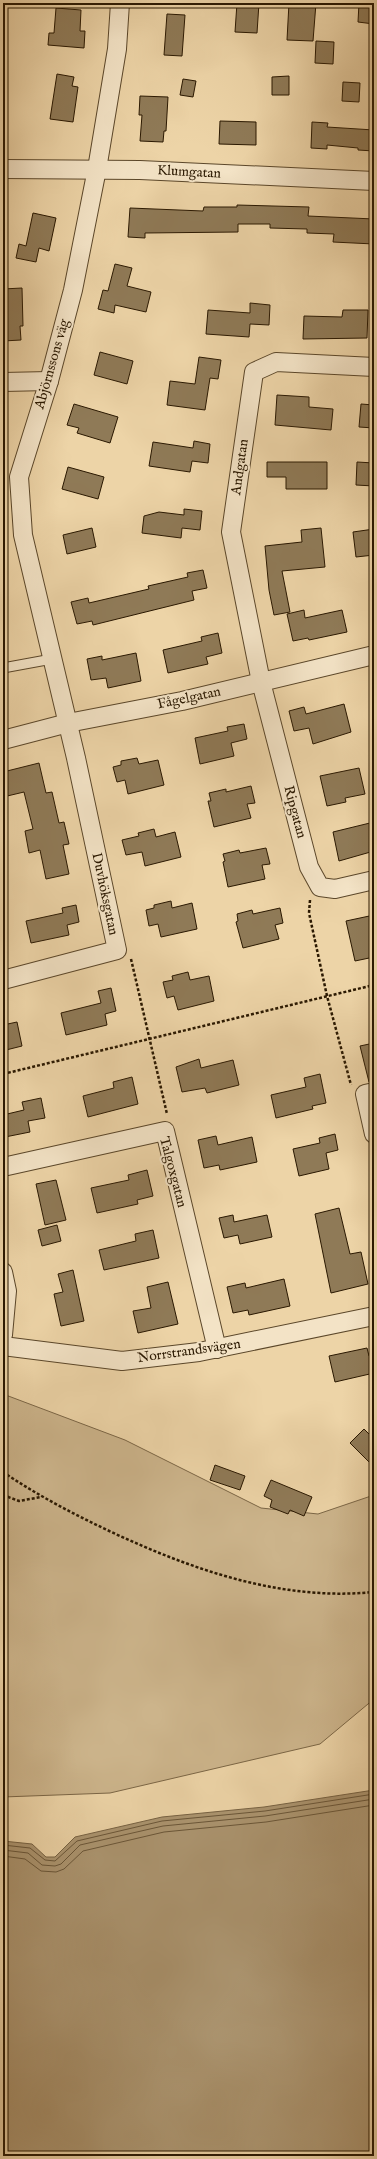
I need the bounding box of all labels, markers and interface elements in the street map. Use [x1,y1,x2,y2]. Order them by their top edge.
street label: Klumgatan [157,161,222,183]
street label: Abjörnssons väg [30,316,74,412]
street label: Andgatan [227,437,253,497]
street label: Fågelgatan [156,682,223,714]
street label: Ripgatan [279,784,311,841]
street label: Duvhöksgatan [87,851,123,937]
street label: Talgoxgatan [155,1135,191,1210]
street label: Norrstrandsvägen [136,1335,242,1367]

